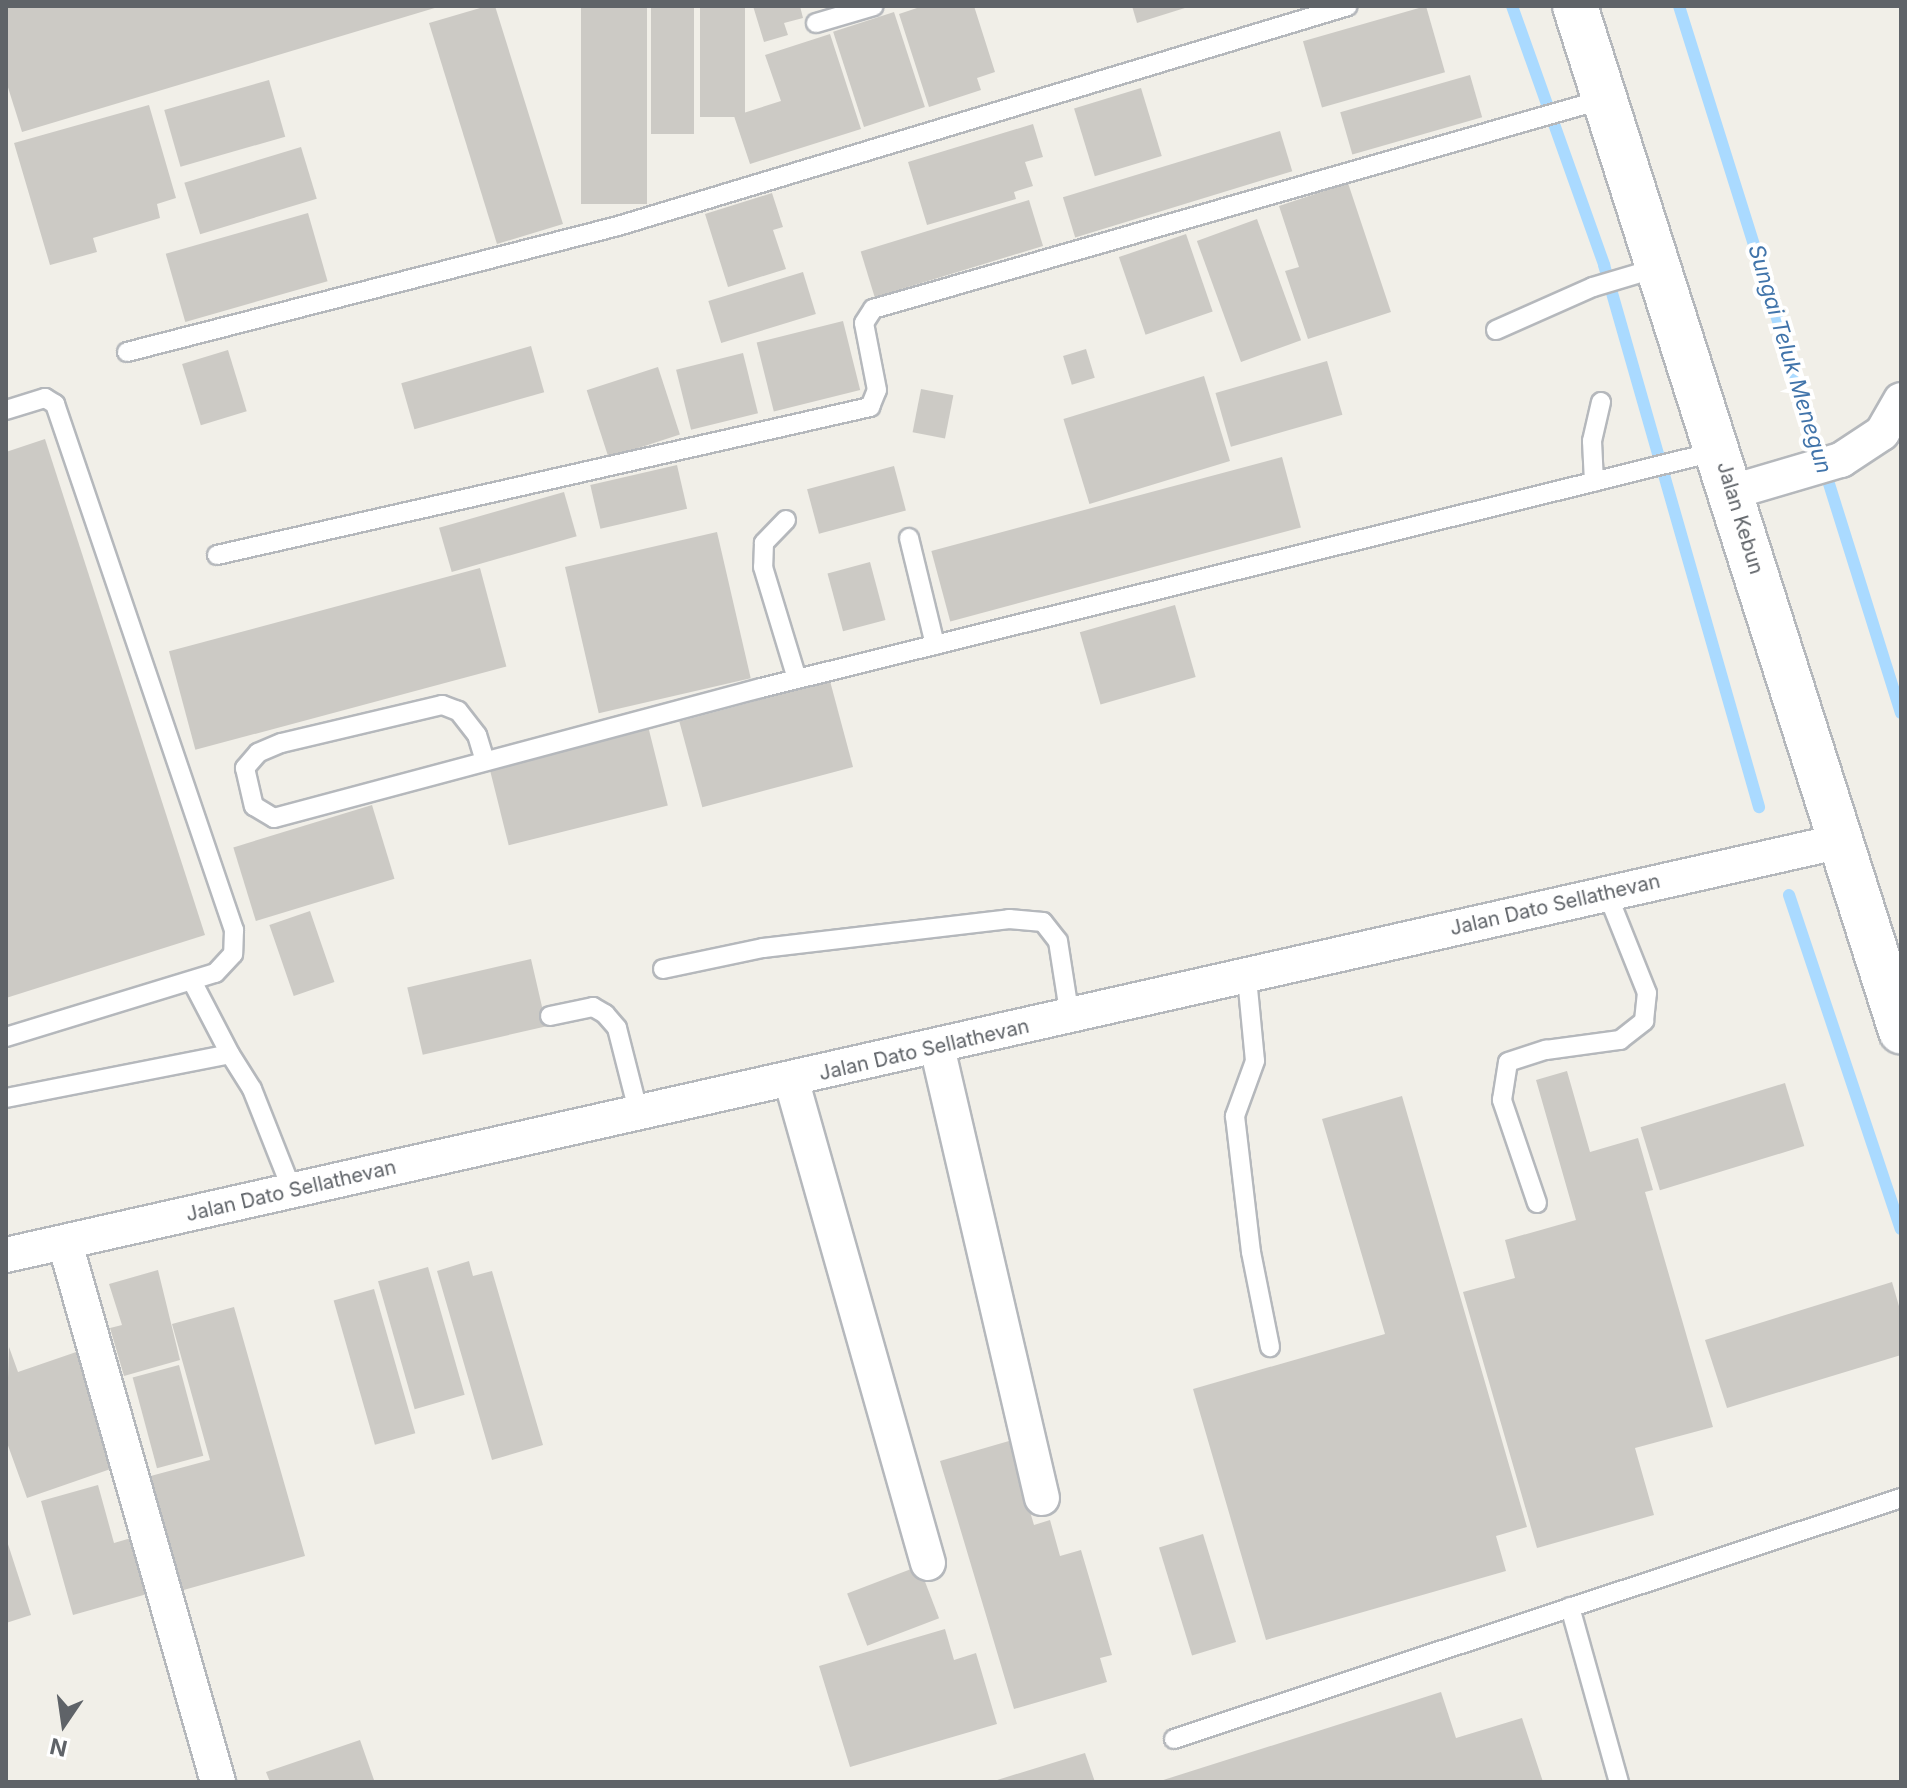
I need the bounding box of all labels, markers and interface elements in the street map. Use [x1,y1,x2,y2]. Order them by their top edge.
water label: Sungai Teluk Menegun [1743,241,1837,477]
street label: Jalan Kebun [1712,459,1768,577]
street label: Jalan Dato Sellathevan [1448,869,1662,941]
street label: Jalan Dato Sellathevan [817,1014,1031,1086]
street label: Jalan Dato Sellathevan [184,1155,398,1227]
north arrow [24,1684,104,1764]
text: N [48,1733,70,1762]

